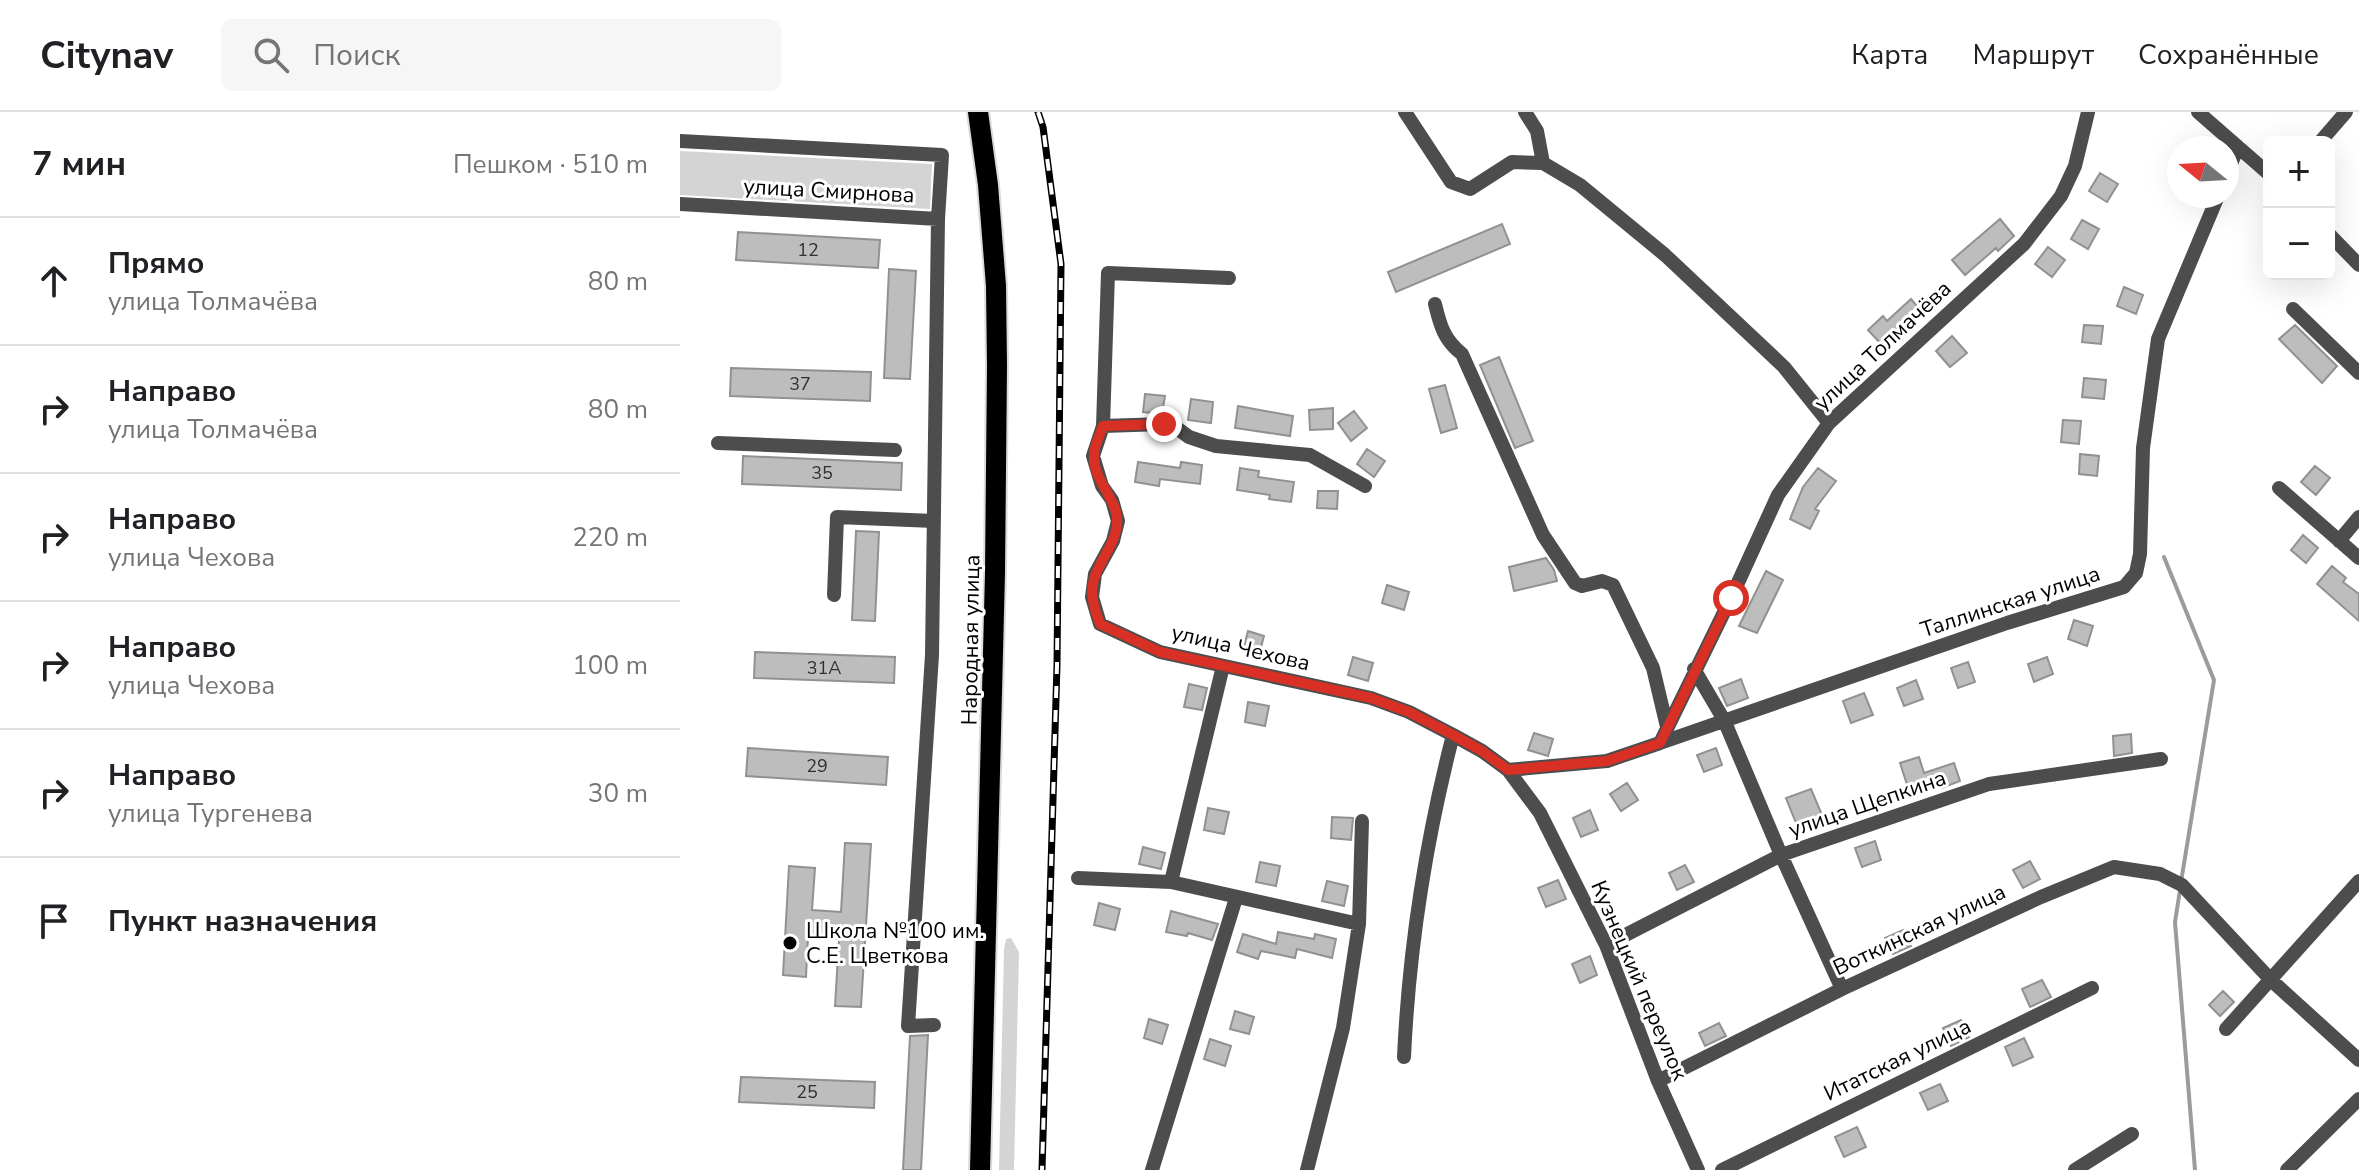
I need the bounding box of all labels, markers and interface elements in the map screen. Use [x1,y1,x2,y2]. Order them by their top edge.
search box [221,19,781,91]
text: Citynav [40,30,173,81]
icon: search [249,33,293,77]
text: Поиск [313,35,400,76]
text: Карта [1851,36,1928,74]
text: Маршрут [1972,36,2094,74]
text: Сохранённые [2138,36,2319,74]
north arrow [2167,136,2239,208]
map controls [2263,136,2335,280]
button: + [2263,136,2335,208]
text: 7 мин [32,141,126,187]
text: Пешком · 510 m [453,147,648,182]
street label: улица Смирнова [743,172,915,210]
button: − [2263,208,2335,280]
house number: 12 [797,238,819,262]
text: Прямо [108,243,205,284]
icon: ahead [32,259,76,303]
text: 80 m [588,264,648,299]
street label: улица Толмачёва [1807,274,1958,417]
text: улица Толмачёва [108,284,318,319]
text: Направо [108,371,236,412]
house number: 37 [789,372,811,396]
icon: right [32,387,76,431]
text: 80 m [588,392,648,427]
route end [1146,406,1182,442]
text: улица Толмачёва [108,412,318,447]
house number: 35 [811,461,833,485]
text: Направо [108,499,236,540]
icon: right [32,515,76,559]
text: 220 m [572,520,648,555]
text: улица Чехова [108,540,275,575]
street label: Народная улица [955,554,987,726]
street label: Таллинская улица [1917,559,2104,645]
route start [1713,580,1749,616]
street label: улица Чехова [1168,617,1313,679]
text: Направо [108,627,236,668]
icon: right [32,643,76,687]
text: 100 m [572,648,648,683]
house number: 31А [807,656,841,680]
text: улица Чехова [108,668,275,703]
house number: 29 [806,754,828,778]
text: Направо [108,755,236,796]
street label: улица Щепкина [1784,763,1950,845]
icon: right [32,771,76,815]
text: 30 m [588,776,648,811]
text: улица Тургенева [108,796,313,831]
street label: Кузнецкий переулок [1583,876,1695,1085]
street label: Воткинская улица [1828,877,2011,983]
icon: arrive [32,899,76,943]
text: Пункт назначения [108,901,377,942]
place label: Школа №100 им. С.Е. Цветкова [806,916,984,971]
marker: Школа №100 им. С.Е. Цветкова [781,934,799,952]
street label: Итатская улица [1819,1011,1976,1109]
house number: 25 [796,1080,818,1104]

